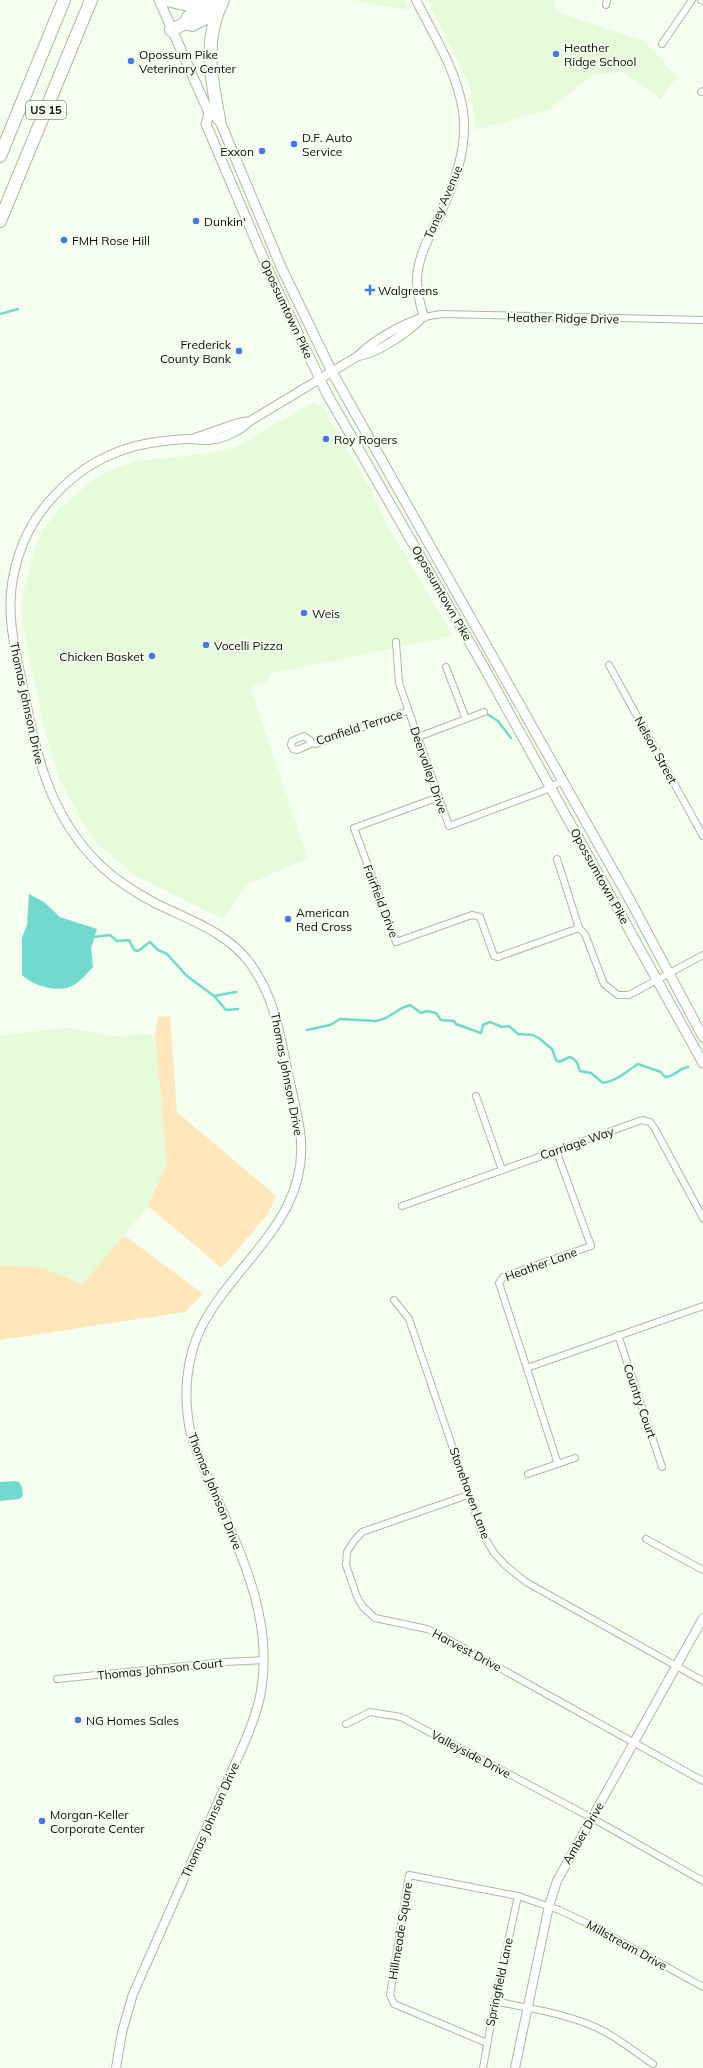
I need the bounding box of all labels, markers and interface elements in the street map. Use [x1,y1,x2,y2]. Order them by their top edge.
place label: Heather Ridge School [564,40,636,69]
place label: Opossum Pike Veterinary Center [139,47,237,76]
marker: Heather Ridge School [551,49,561,59]
marker: Opossum Pike Veterinary Center [126,56,136,66]
road number: US 15 [26,101,66,119]
place label: D.F. Auto Service [302,130,352,159]
marker: D.F. Auto Service [289,139,299,149]
place label: Exxon [220,144,254,159]
marker: Exxon [257,146,267,156]
street label: Taney Avenue [421,163,465,241]
place label: Dunkin' [204,214,246,229]
marker: Dunkin' [191,216,201,226]
place label: FMH Rose Hill [72,233,150,248]
marker: FMH Rose Hill [59,235,69,245]
street label: Opossumtown Pike [258,257,316,361]
place label: Walgreens [378,283,438,298]
marker: Walgreens [365,285,375,295]
street label: Heather Ridge Drive [507,310,619,326]
place label: Frederick County Bank [160,337,232,366]
marker: Frederick County Bank [234,346,244,356]
place label: Roy Rogers [334,432,398,447]
marker: Roy Rogers [321,434,331,444]
street label: Opossumtown Pike [409,543,475,643]
place label: Weis [312,606,340,621]
marker: Weis [299,608,309,618]
place label: Vocelli Pizza [214,638,283,653]
street label: Thomas Johnson Drive [7,640,47,766]
marker: Vocelli Pizza [201,640,211,650]
place label: Chicken Basket [59,649,144,664]
marker: Chicken Basket [147,651,157,661]
street label: Canfield Terrace [314,706,404,748]
street label: Nelson Street [631,714,681,786]
street label: Deervalley Drive [407,725,451,815]
street label: Opossumtown Pike [567,825,633,927]
street label: Fairfield Drive [360,862,402,940]
place label: American Red Cross [296,905,352,934]
marker: American Red Cross [283,914,293,924]
street label: Thomas Johnson Drive [268,1011,306,1137]
street label: Carriage Way [538,1123,616,1163]
street label: Heather Lane [503,1244,579,1284]
street label: Country Court [620,1362,660,1440]
street label: Thomas Johnson Drive [185,1430,245,1552]
street label: Stonehaven Lane [446,1445,494,1541]
street label: Harvest Drive [430,1626,504,1674]
street label: Thomas Johnson Court [96,1655,224,1683]
place label: NG Homes Sales [86,1713,179,1728]
marker: NG Homes Sales [73,1715,83,1725]
street label: Valleyside Drive [429,1727,513,1781]
street label: Thomas Johnson Drive [178,1760,242,1880]
street label: Amber Drive [559,1799,607,1867]
place label: Morgan-Keller Corporate Center [50,1807,145,1836]
marker: Morgan-Keller Corporate Center [37,1816,47,1826]
street label: Hillmeade Square [385,1881,415,1981]
street label: Millstream Drive [584,1917,670,1973]
street label: Springfield Lane [482,1936,516,2028]

